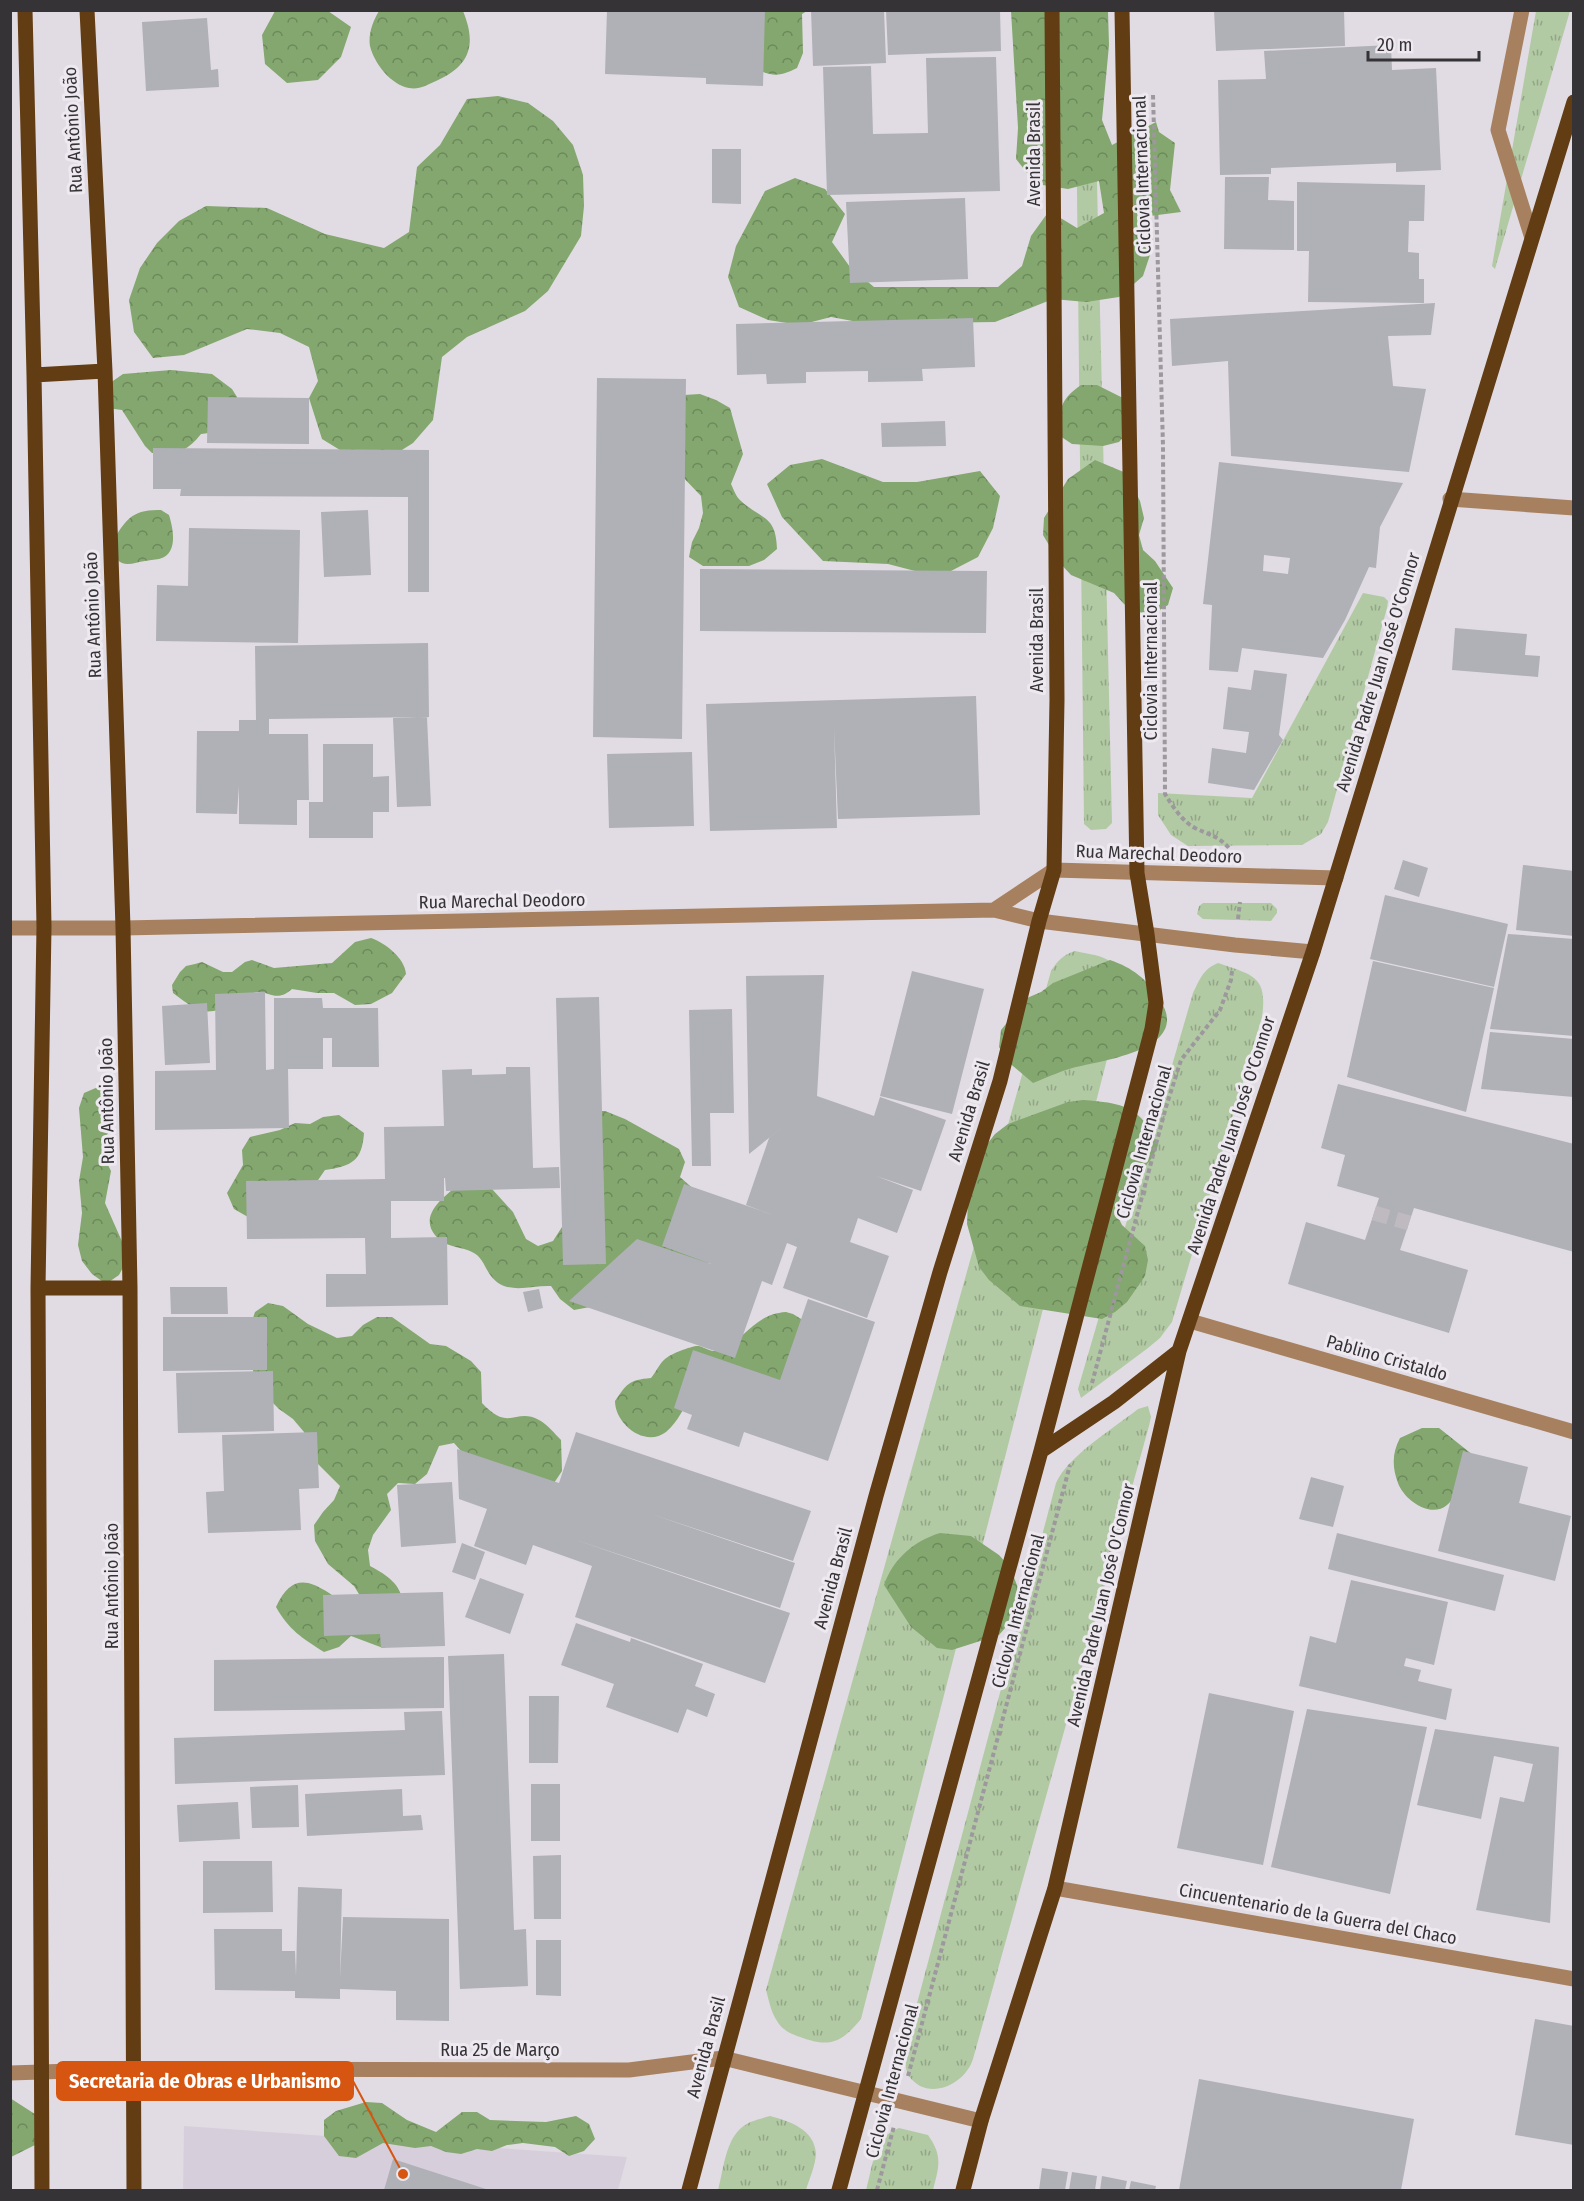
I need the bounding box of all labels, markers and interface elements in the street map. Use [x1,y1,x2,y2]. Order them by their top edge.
scale bar [1368,24,1479,62]
text: 20 m [1377,34,1412,56]
street label: Rua Antônio João [59,66,87,194]
street label: Ciclovia Internacional [1128,95,1156,255]
street label: Avenida Brasil [1023,102,1045,206]
street label: Avenida Padre Juan José O'Connor [1331,549,1425,794]
street label: Rua Antônio João [80,551,106,679]
street label: Ciclovia Internacional [1140,581,1162,740]
street label: Avenida Brasil [1026,588,1048,692]
street label: Rua Marechal Deodoro [1075,840,1243,868]
street label: Rua Marechal Deodoro [419,889,585,913]
street label: Avenida Padre Juan José O'Connor [1182,1013,1280,1257]
street label: Rua Antônio João [95,1038,119,1164]
street label: Avenida Brasil [943,1058,995,1164]
street label: Ciclovia Internacional [1112,1062,1177,1221]
street label: Pablino Cristaldo [1324,1330,1450,1386]
street label: Avenida Padre Juan José O'Connor [1062,1481,1140,1729]
street label: Rua Antônio João [101,1523,123,1649]
street label: Avenida Brasil [809,1525,857,1631]
street label: Ciclovia Internacional [987,1531,1049,1691]
street label: Cincuentenario de la Guerra del Chaco [1177,1879,1459,1949]
street label: Avenida Brasil [682,1994,730,2100]
street label: Ciclovia Internacional [861,2001,923,2161]
street label: Rua 25 de Março [440,2039,560,2061]
callout: Secretaria de Obras e Urbanismo [57,2062,353,2100]
text: Secretaria de Obras e Urbanismo [69,2069,341,2093]

